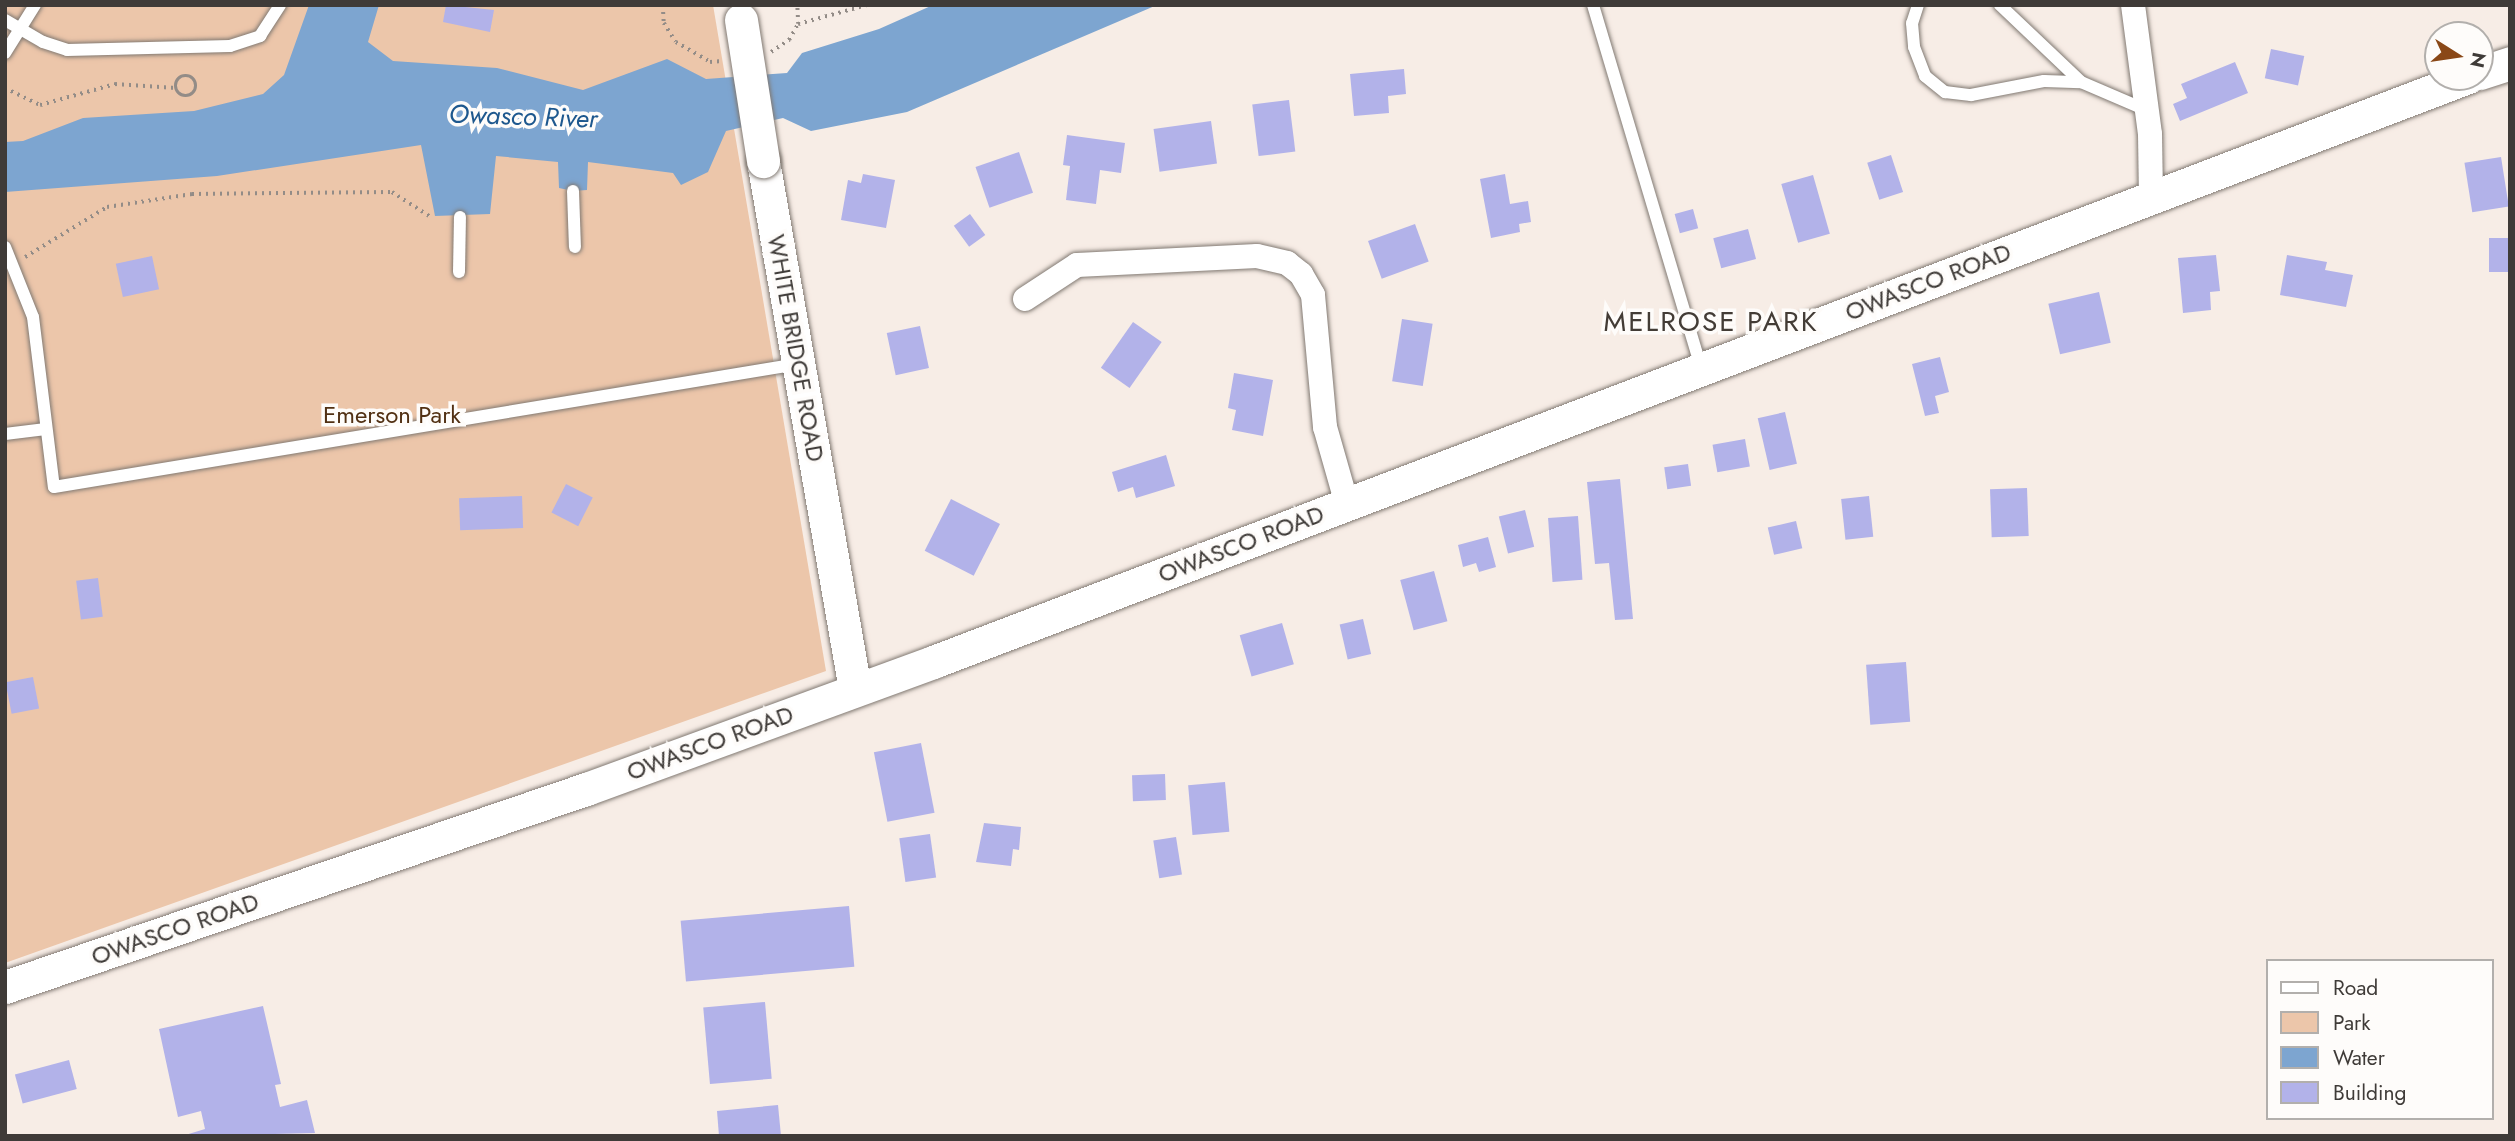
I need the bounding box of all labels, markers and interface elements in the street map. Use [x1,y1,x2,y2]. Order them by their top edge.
north arrow [2424,21,2494,91]
text: N [2463,50,2493,70]
water label: Owasco River [448,99,598,135]
street label: WHITE BRIDGE ROAD [762,232,830,464]
street label: OWASCO ROAD [1841,237,2015,327]
district label: MELROSE PARK [1605,305,1817,339]
park label: Emerson Park [323,401,461,429]
street label: OWASCO ROAD [1154,499,1328,589]
street label: OWASCO ROAD [623,700,797,786]
street label: OWASCO ROAD [88,887,262,971]
legend [2266,959,2494,1120]
text: Road [2333,973,2378,1003]
text: Park [2333,1008,2370,1038]
text: Water [2333,1043,2385,1073]
text: Building [2333,1078,2406,1108]

